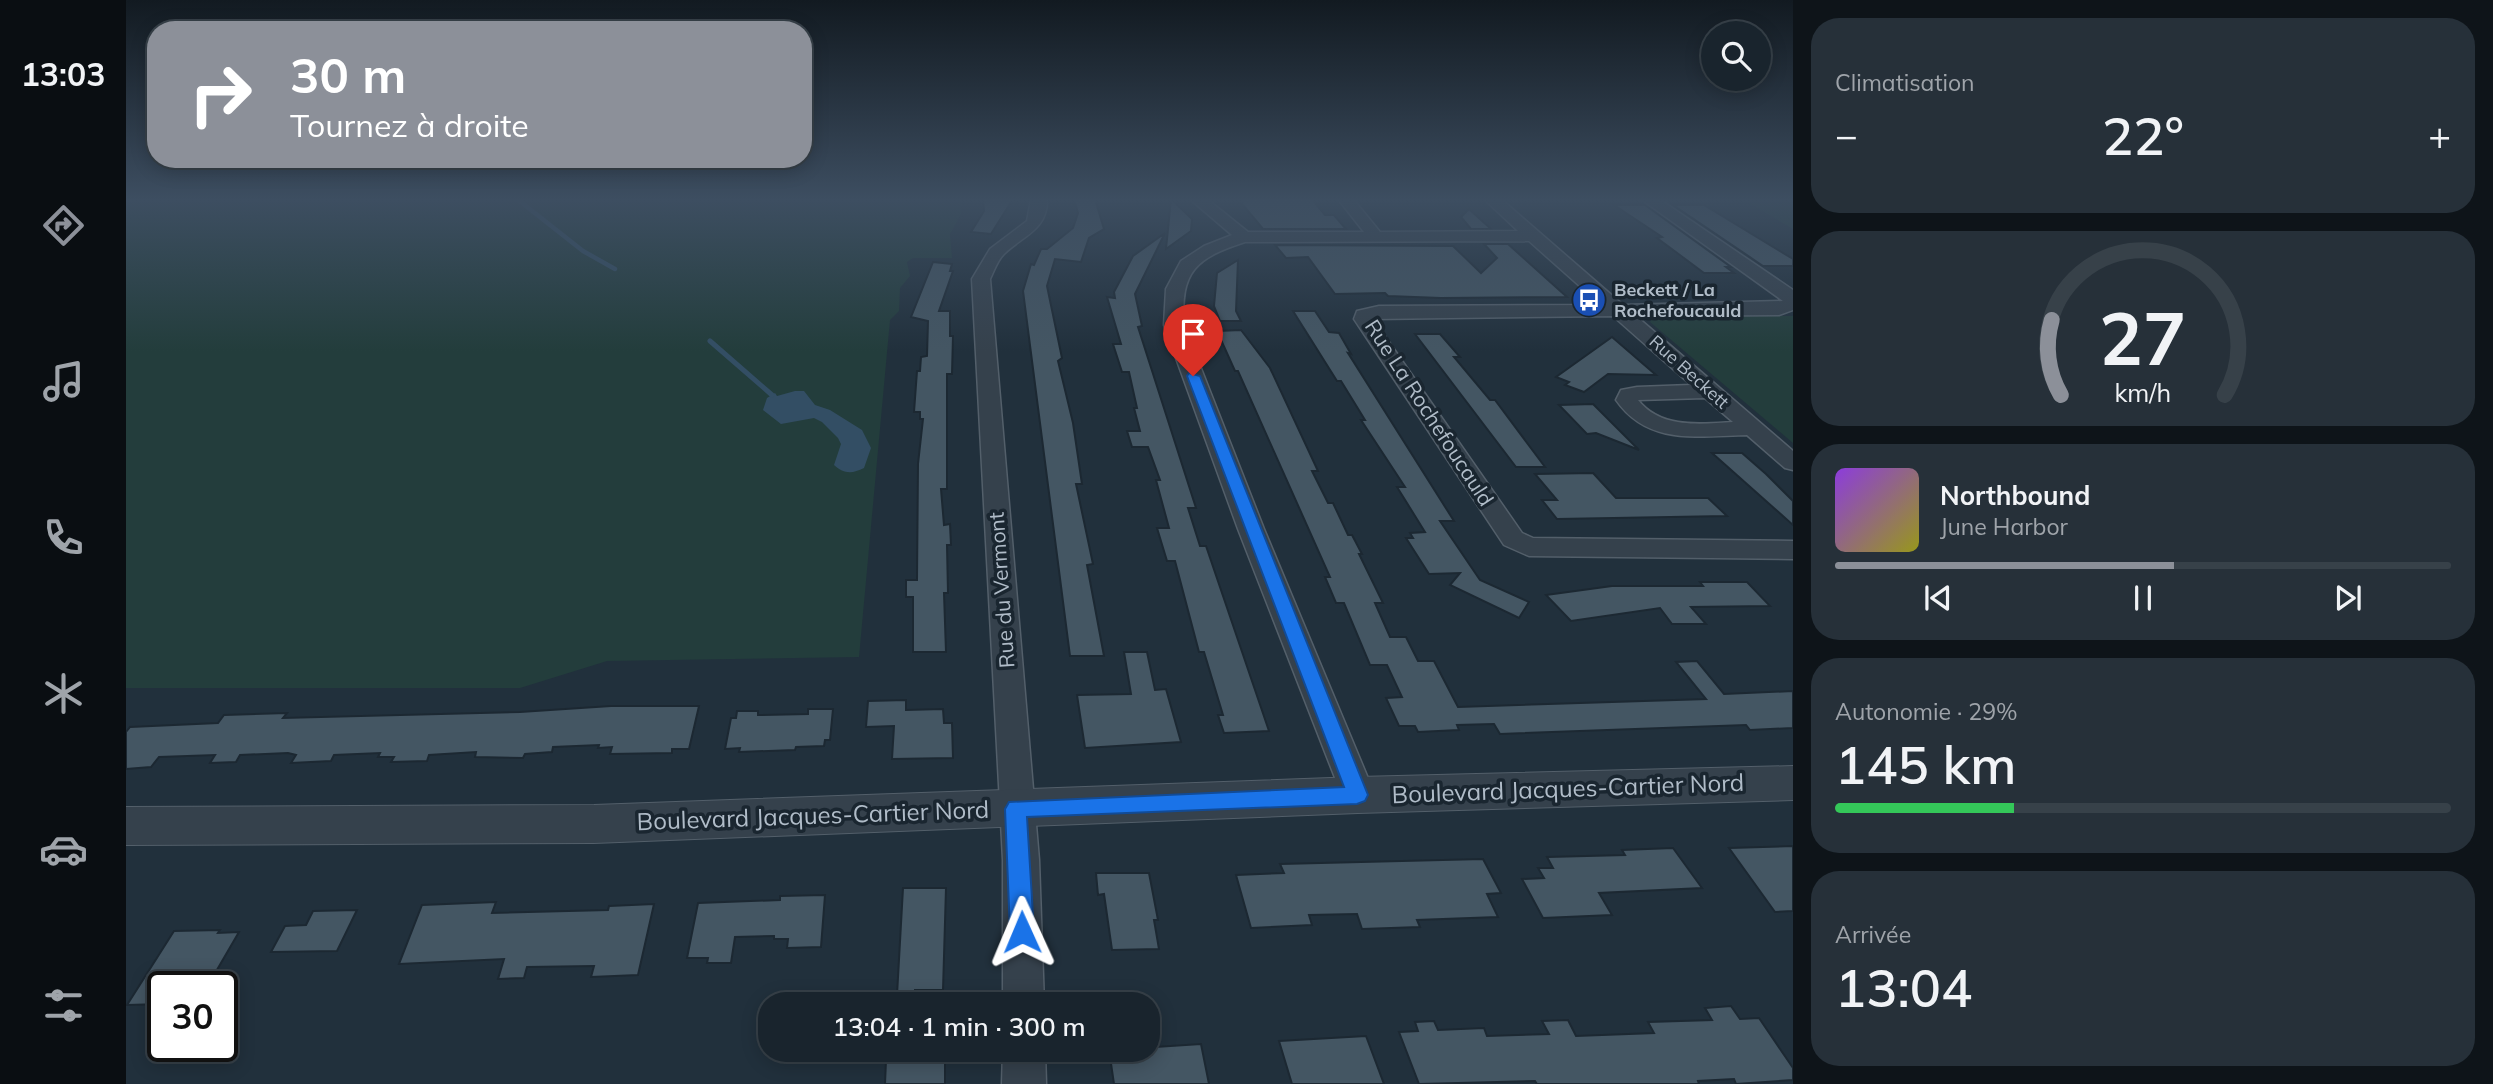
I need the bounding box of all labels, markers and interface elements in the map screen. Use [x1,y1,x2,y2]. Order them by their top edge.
map controls [1701,21,1771,91]
button: search [1701,21,1771,91]
text: 30 m [290,44,406,105]
icon: right [175,49,266,140]
text: 13:03 [21,54,105,94]
text: Climatisation [1835,68,1975,97]
text: 22° [2102,103,2184,168]
text: Tournez à droite [290,105,529,145]
text: − [1835,111,1858,159]
text: + [2428,111,2451,159]
icon: directions [39,201,88,250]
place label: Beckett / La Rochefoucauld [1614,278,1741,322]
bus stop icon: Beckett / La Rochefoucauld [1570,281,1608,319]
text: 27 [2099,292,2187,383]
pin [1163,304,1223,376]
street label: Rue La Rochefoucauld [1360,314,1500,511]
icon: arrive [1174,315,1212,353]
street label: Rue Beckett [1645,330,1734,413]
icon: music [39,357,88,406]
text: km/h [2115,377,2171,408]
text: Northbound [1940,479,2090,512]
street label: Rue du Vermont [983,511,1019,669]
text: June Harbor [1940,512,2068,541]
icon: phone [39,513,88,562]
icon: previous [1919,579,1957,617]
icon: pause [2124,579,2162,617]
icon: next [2329,579,2367,617]
icon: climate [39,669,88,718]
text: Autonomie · 29% [1835,697,2018,726]
text: 145 km [1835,732,2016,797]
street label: Boulevard Jacques-Cartier Nord [1391,767,1745,809]
street label: Boulevard Jacques-Cartier Nord [636,794,990,836]
icon: car [39,825,88,874]
position arrow [985,895,1059,969]
text: Arrivée [1835,920,1911,949]
text: 13:04 [1835,955,1972,1020]
speed limit sign: 30 [147,971,238,1062]
icon: filters [39,981,88,1030]
text: 13:04 · 1 min · 300 m [832,1010,1086,1043]

